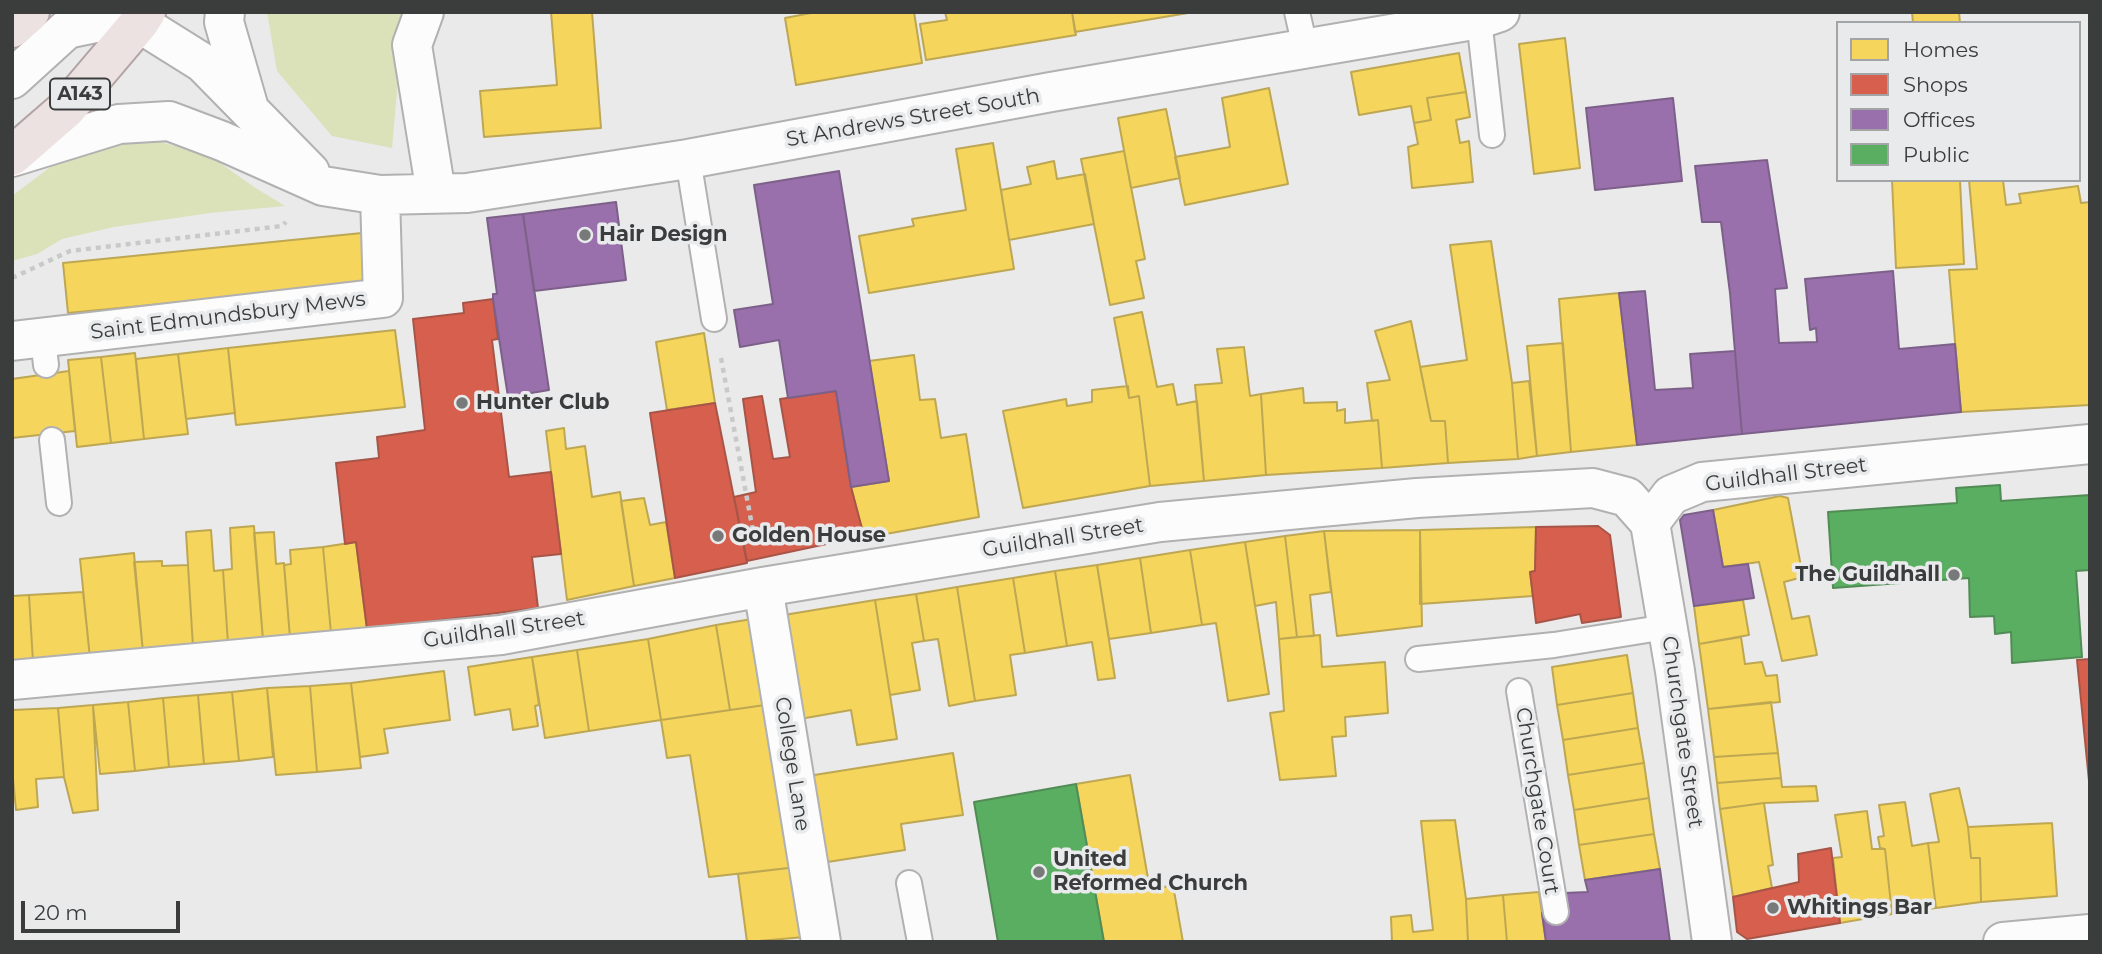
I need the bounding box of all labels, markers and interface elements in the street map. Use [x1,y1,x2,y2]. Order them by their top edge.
legend [1836,21,2081,182]
text: Homes [1903,37,1978,62]
text: Shops [1903,72,1968,97]
road number: A143 [50,78,110,110]
street label: St Andrews Street South [784,83,1042,153]
text: Offices [1903,107,1975,132]
text: Public [1903,142,1970,167]
place label: Hair Design [599,222,728,248]
marker: Hair Design [577,227,593,243]
street label: Saint Edmundsbury Mews [89,287,367,345]
place label: Hunter Club [476,390,609,416]
marker: Hunter Club [454,395,470,411]
street label: Guildhall Street [1704,453,1868,497]
street label: Guildhall Street [981,513,1145,563]
place label: Golden House [732,523,886,549]
marker: Golden House [710,528,726,544]
place label: The Guildhall [1795,562,1940,588]
marker: The Guildhall [1946,567,1962,583]
street label: Guildhall Street [422,606,586,654]
street label: Churchgate Street [1656,634,1708,830]
street label: College Lane [769,695,815,833]
street label: Churchgate Court [1510,706,1564,896]
place label: United Reformed Church [1053,847,1248,897]
marker: United Reformed Church [1031,864,1047,880]
scale bar [24,888,184,932]
place label: Whitings Bar [1787,895,1932,921]
text: 20 m [34,900,88,925]
marker: Whitings Bar [1765,900,1781,916]

